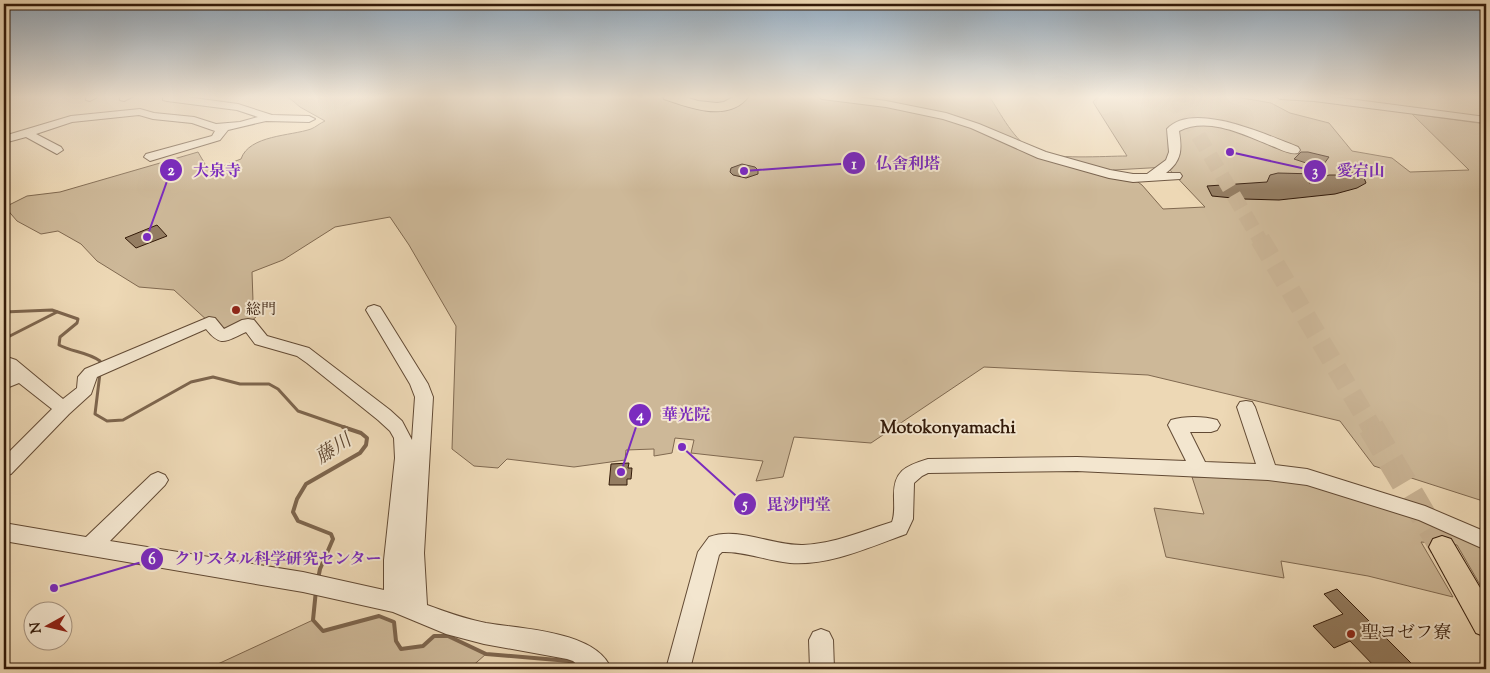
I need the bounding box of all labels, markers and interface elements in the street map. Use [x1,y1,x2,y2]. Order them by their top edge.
callout: 仏舎利塔 [841,148,950,179]
callout: 大泉寺 [158,154,251,185]
text: 仏舎利塔 [876,154,940,177]
text: 1 [851,155,857,176]
callout: 愛宕山 [1302,155,1395,186]
text: 2 [167,161,175,182]
text: 大泉寺 [193,161,241,184]
text: 愛宕山 [1337,161,1385,184]
text: 3 [1312,162,1318,183]
place label: 総門 [246,300,276,321]
marker: 総門 [230,304,242,316]
callout: 華光院 [627,399,720,430]
text: 華光院 [662,405,710,428]
text: 4 [635,406,644,427]
district label: Motokonyamachi [880,416,1017,442]
water label: 藤川 [311,427,359,472]
callout: 毘沙門堂 [732,488,841,519]
text: 5 [741,495,748,516]
text: 毘沙門堂 [767,495,831,518]
callout: クリスタル科学研究センター [139,543,392,574]
text: クリスタル科学研究センター [174,549,382,572]
text: 6 [148,550,156,571]
north arrow [22,600,72,650]
text: N [26,621,48,634]
place label: 聖ヨゼフ寮 [1361,621,1451,647]
marker: 聖ヨゼフ寮 [1345,628,1357,640]

